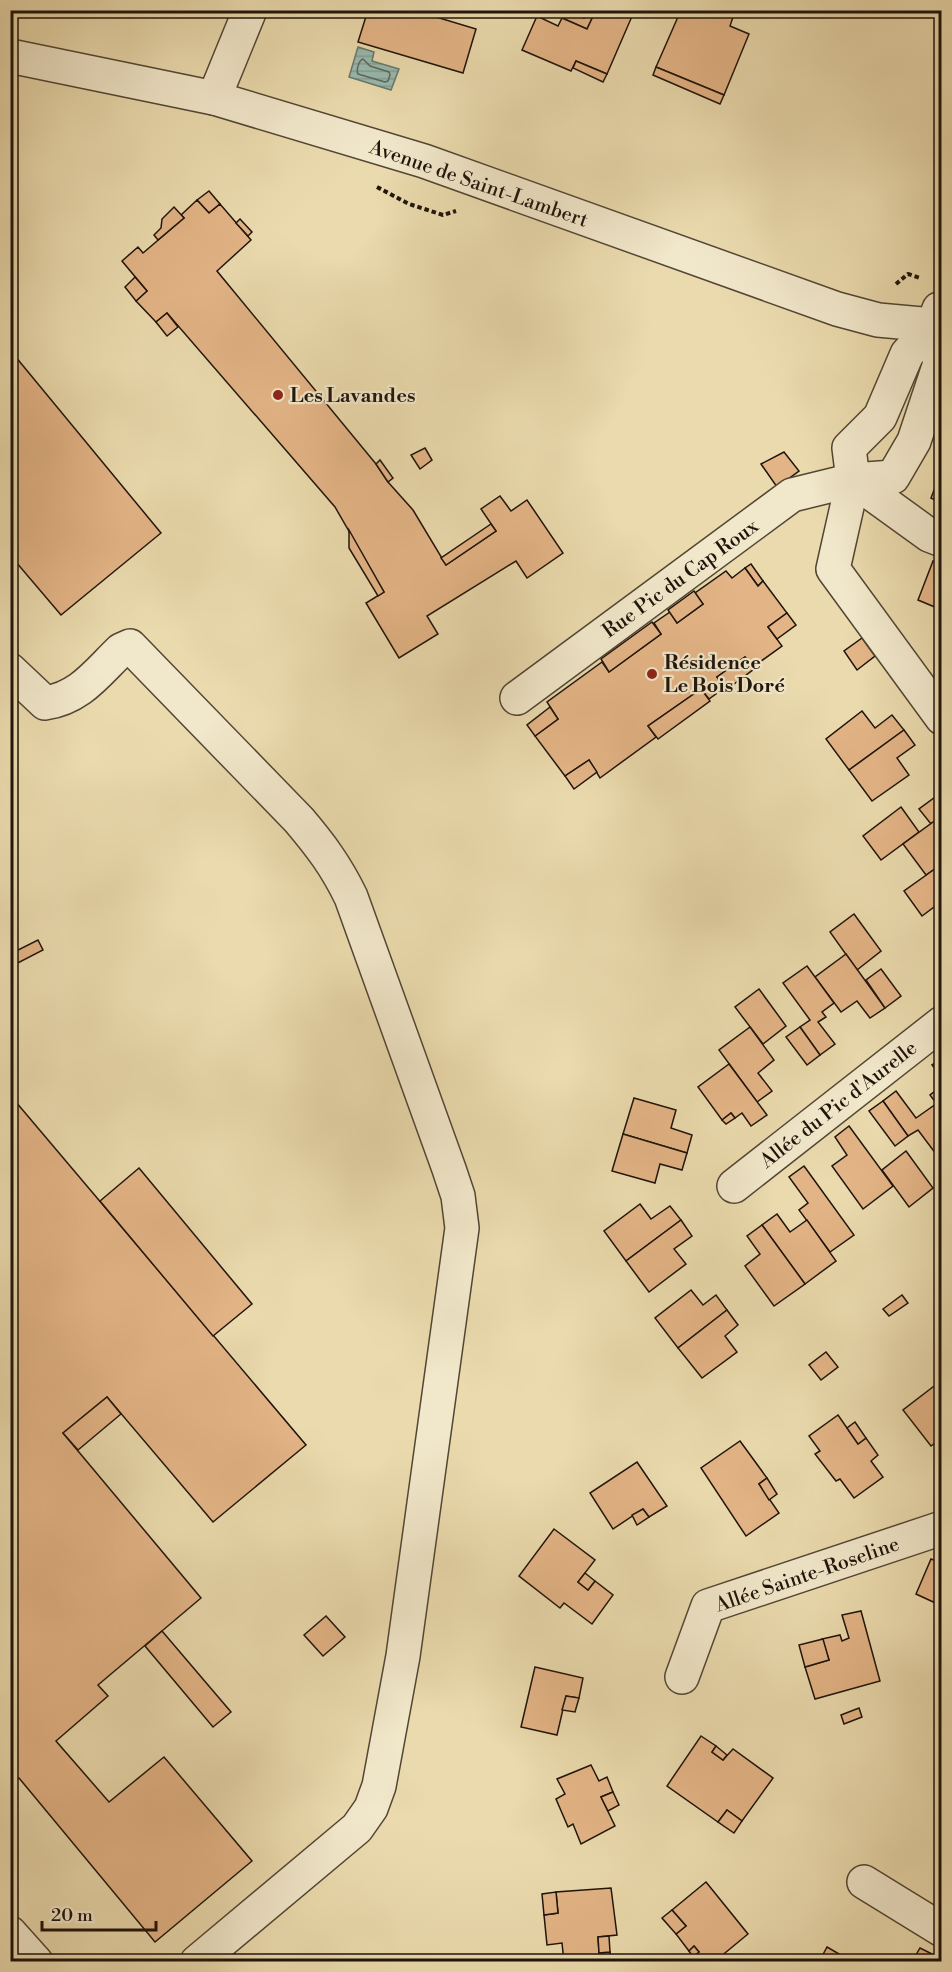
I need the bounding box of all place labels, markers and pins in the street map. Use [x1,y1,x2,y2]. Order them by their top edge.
place label: Les Lavandes [290,384,416,409]
marker: Les Lavandes [271,388,285,402]
place label: Résidence Le Bois Doré [664,651,785,699]
marker: Résidence Le Bois Doré [645,667,659,681]

